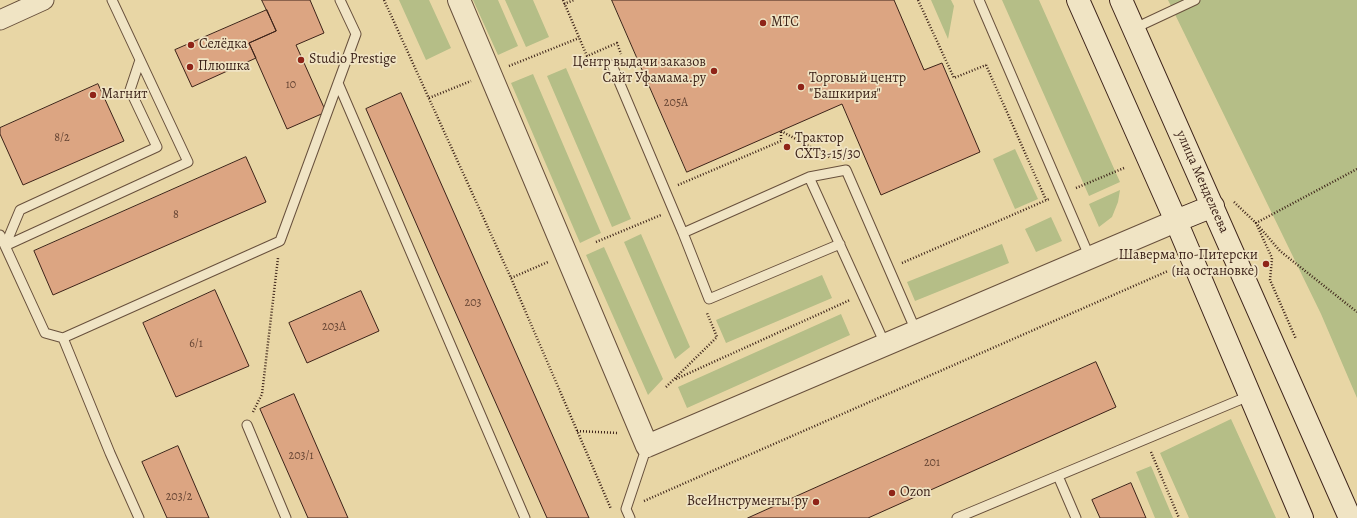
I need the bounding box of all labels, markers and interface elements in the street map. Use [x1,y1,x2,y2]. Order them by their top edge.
place label: МТС [771,15,799,31]
marker: МТС [758,18,768,28]
place label: Селёдка [199,37,248,53]
marker: Селёдка [186,40,196,50]
place label: Studio Prestige [309,52,396,68]
marker: Studio Prestige [296,55,306,65]
place label: Центр выдачи заказов Сайт Уфамама.ру [573,55,706,88]
place label: Плюшка [198,59,250,75]
marker: Плюшка [185,62,195,72]
marker: Центр выдачи заказов Сайт Уфамама.ру [709,66,719,76]
place label: Торговый центр "Башкирия" [809,71,906,104]
house number: 10 [286,78,296,92]
marker: Торговый центр "Башкирия" [796,82,806,92]
place label: Магнит [101,87,148,103]
marker: Магнит [88,90,98,100]
house number: 205А [664,96,688,110]
street label: улица Менделеева [1172,128,1232,236]
house number: 8/2 [54,131,70,145]
place label: Трактор СХТ3-15/30 [795,131,860,164]
marker: Трактор СХТ3-15/30 [782,142,792,152]
house number: 8 [173,208,179,222]
place label: Шаверма по-Питерски (на остановке) [1118,248,1258,280]
marker: Шаверма по-Питерски (на остановке) [1261,259,1271,269]
house number: 203 [464,296,482,310]
house number: 203А [322,320,346,334]
house number: 6/1 [189,337,203,351]
house number: 203/1 [288,449,314,463]
house number: 201 [924,456,940,470]
place label: Ozon [900,485,931,501]
marker: Ozon [887,488,897,498]
house number: 203/2 [166,490,192,504]
place label: ВсеИнструменты.ру [687,494,808,510]
marker: ВсеИнструменты.ру [811,497,821,507]

